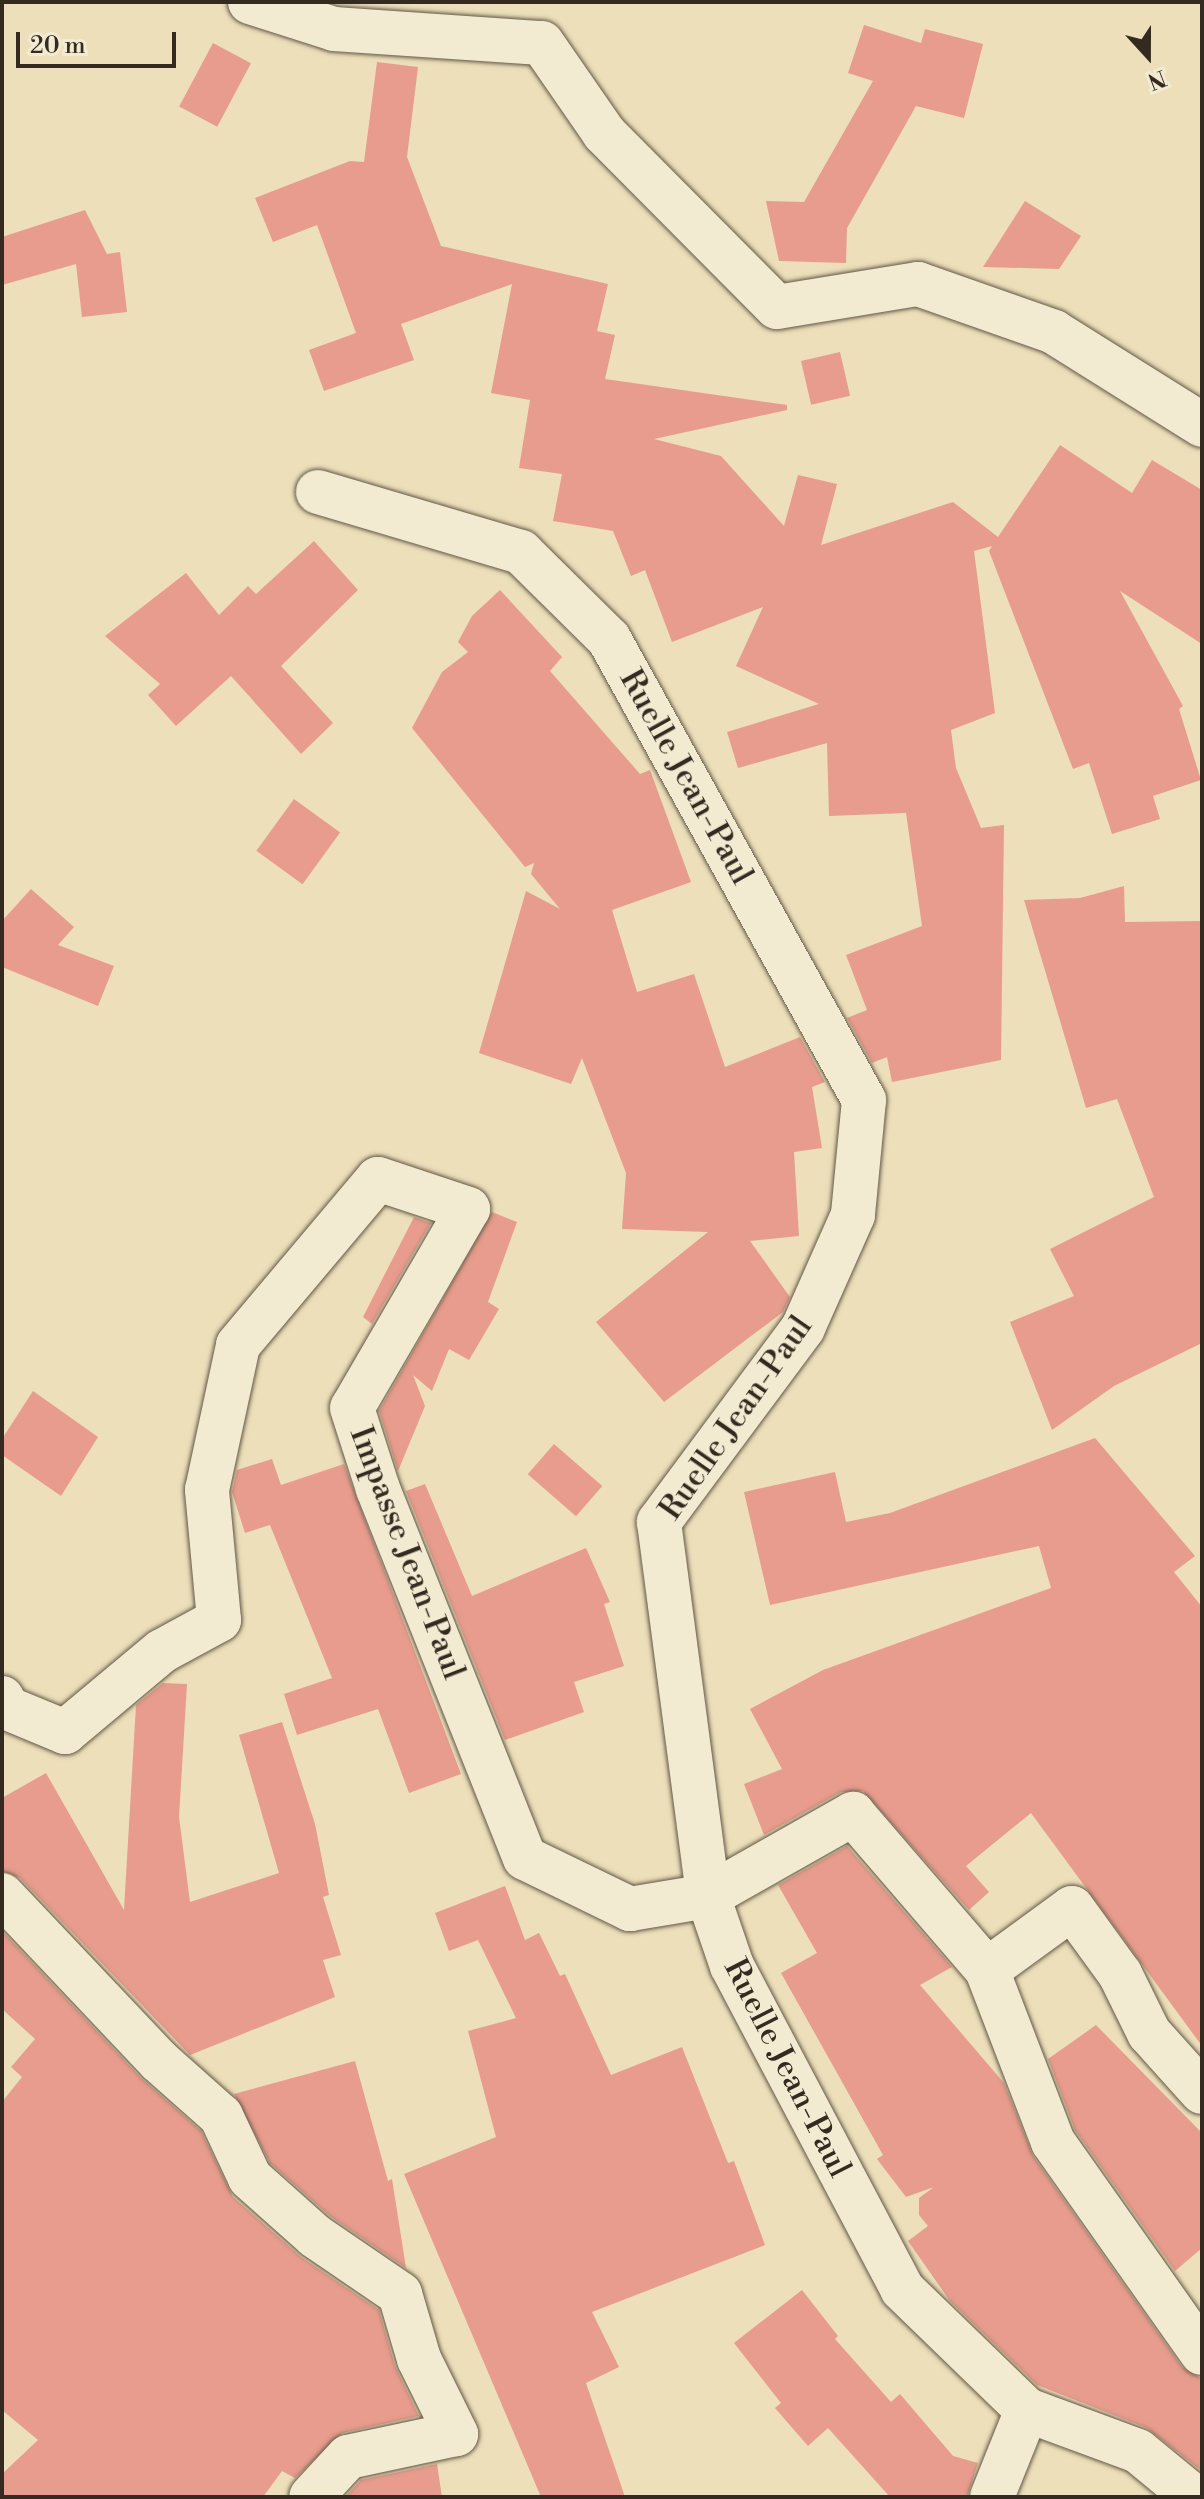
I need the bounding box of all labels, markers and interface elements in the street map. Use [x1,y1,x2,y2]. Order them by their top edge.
scale bar [20,16,180,66]
north arrow [1108,16,1188,96]
text: 20 m [30,31,86,61]
text: N [1144,63,1170,95]
street label: Ruelle Jean-Paul [611,663,761,891]
street label: Ruelle Jean-Paul [651,1309,821,1527]
street label: Impasse Jean-Paul [341,1421,473,1685]
street label: Ruelle Jean-Paul [715,1952,859,2184]

